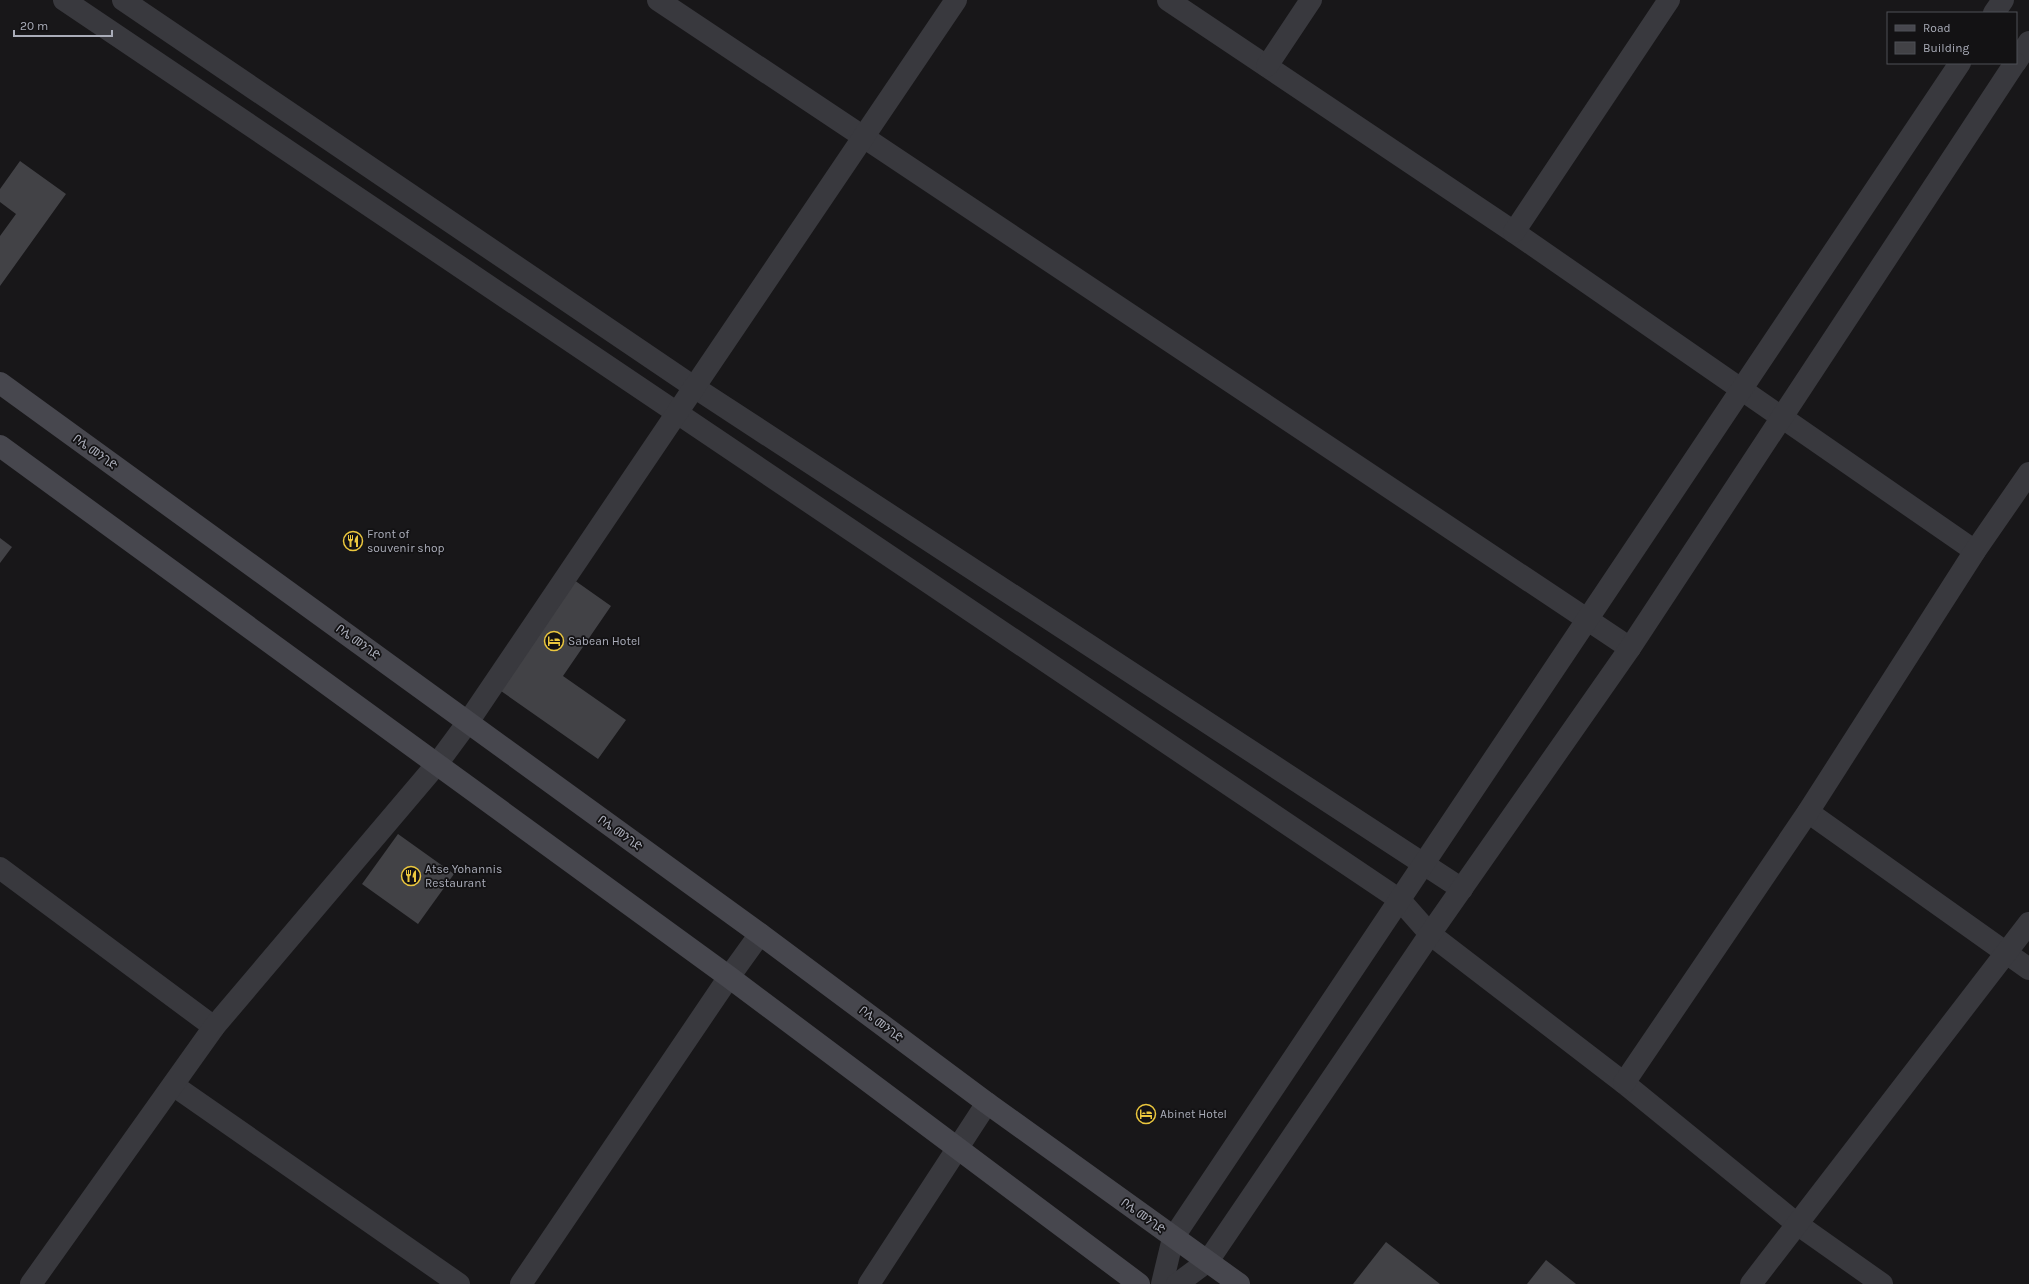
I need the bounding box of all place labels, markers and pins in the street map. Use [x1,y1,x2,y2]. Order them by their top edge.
place label: Front of souvenir shop [367,527,444,555]
restaurant icon: Front of souvenir shop [342,530,364,552]
hotel icon: Sabean Hotel [543,630,565,652]
place label: Sabean Hotel [568,634,640,648]
place label: Atse Yohannis Restaurant [425,862,502,890]
restaurant icon: Atse Yohannis Restaurant [400,865,422,887]
hotel icon: Abinet Hotel [1135,1103,1157,1125]
place label: Abinet Hotel [1160,1107,1227,1121]

